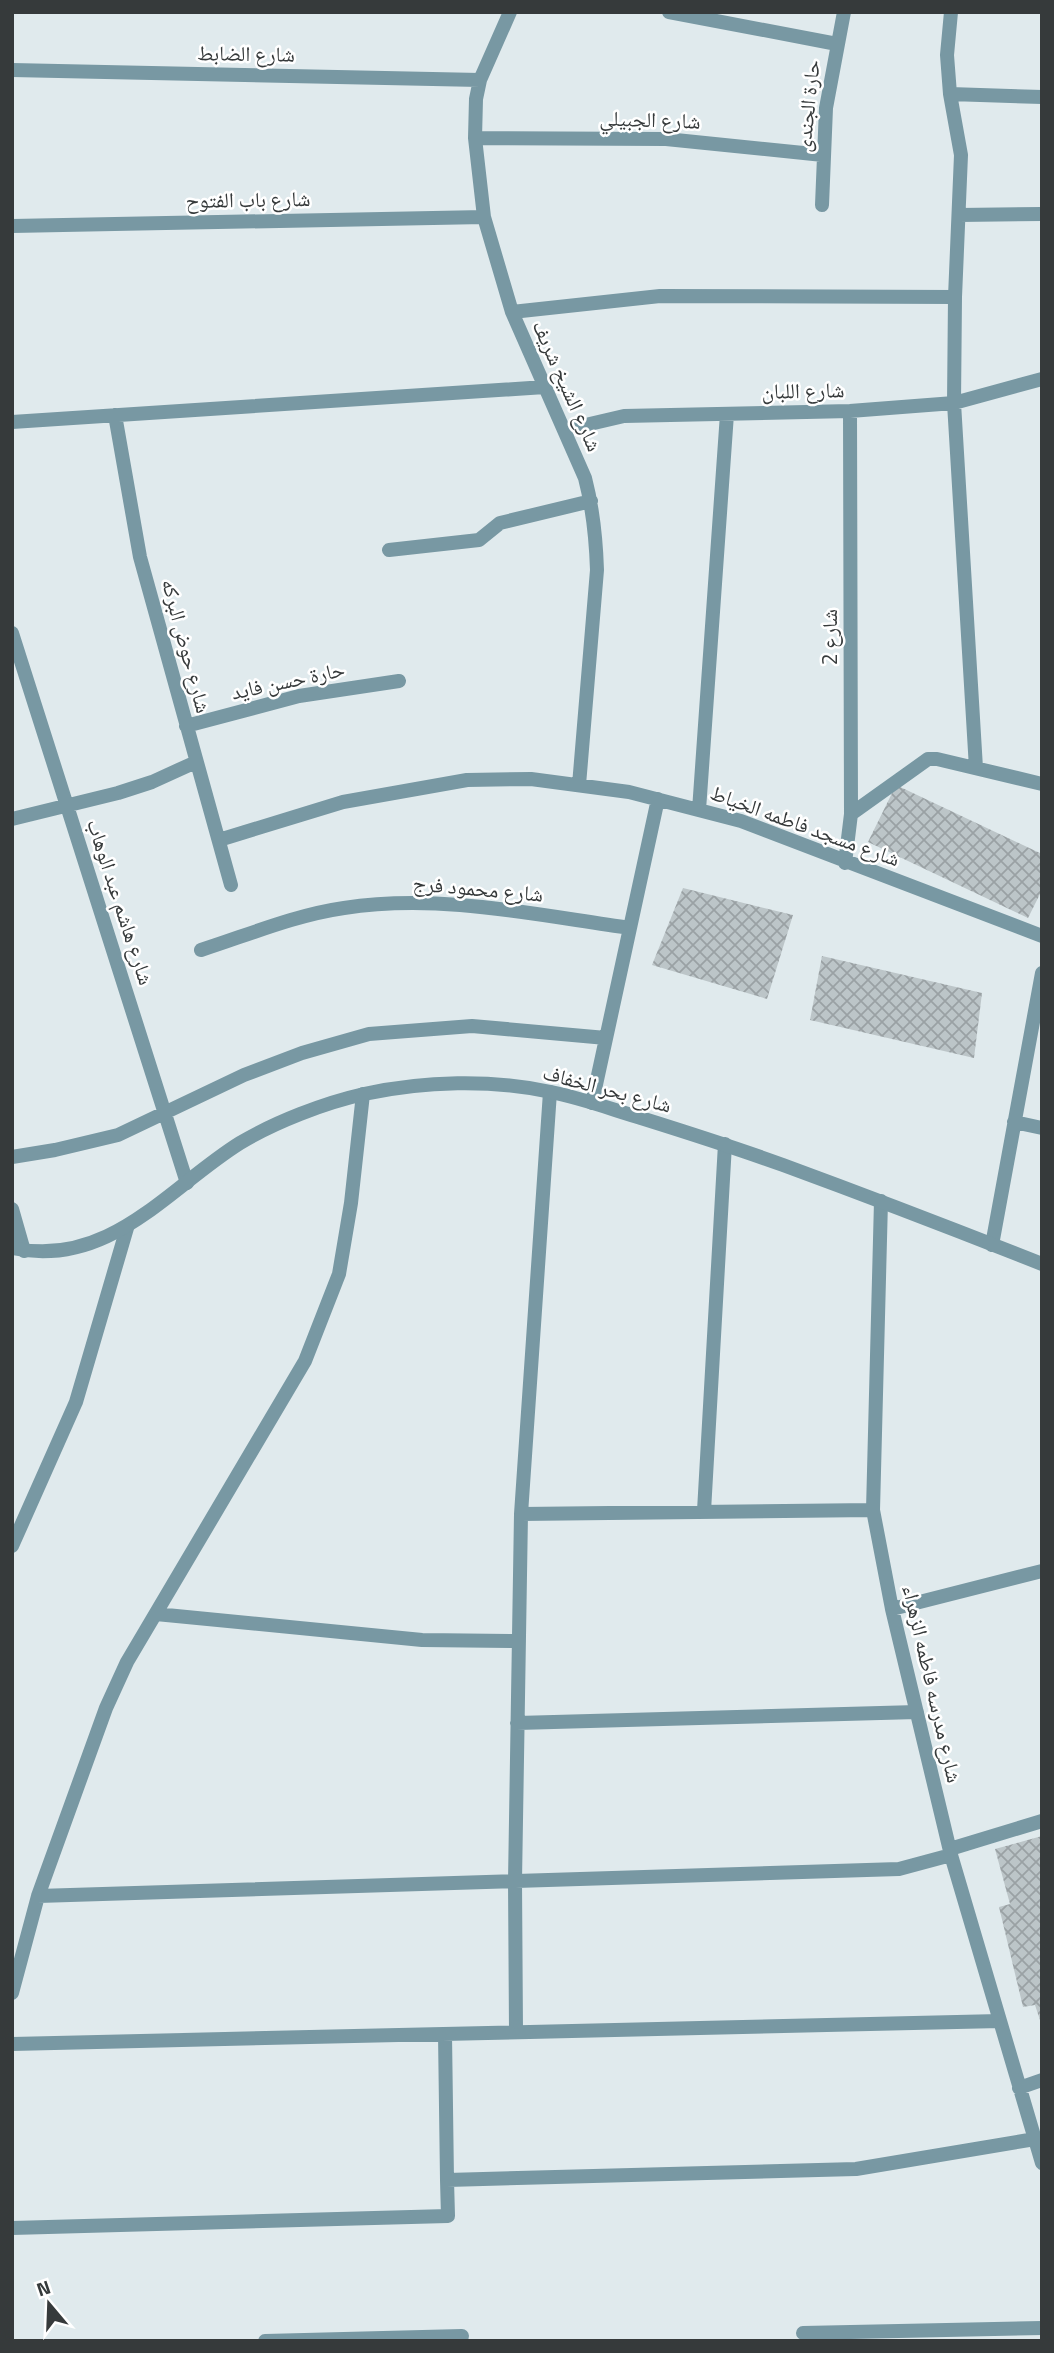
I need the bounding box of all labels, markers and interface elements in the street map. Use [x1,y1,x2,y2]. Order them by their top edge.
street label: شارع الضابط [197,36,295,70]
street label: حارة الجندى [786,58,828,154]
street label: شارع الجبيلي [599,101,701,138]
street label: شارع باب الفتوح [185,182,311,216]
street label: شارع الشيخ شريف [525,315,611,456]
street label: شارع اللبان [761,373,845,407]
street label: شارع حوض البركه [154,575,220,716]
street label: شارع 2 [813,609,845,665]
street label: حارة حسن فايد [228,652,348,708]
street label: شارع مسجد فاطمه الخياط [706,776,905,874]
street label: شارع هاشم عبد الوهاب [79,815,163,989]
street label: شارع محمود فرج [412,866,545,910]
street label: شارع بحر الخفاف [539,1055,675,1121]
street label: شارع مدرسه فاطمه الزهراء [895,1582,971,1786]
north arrow [14,2269,84,2339]
text: N [32,2272,54,2303]

